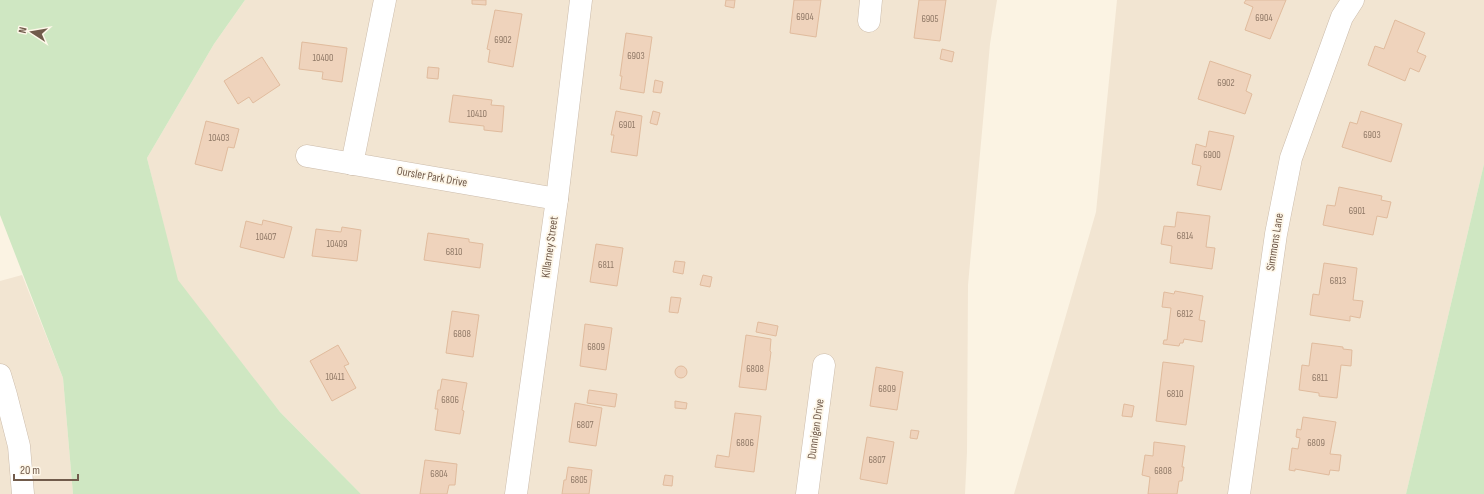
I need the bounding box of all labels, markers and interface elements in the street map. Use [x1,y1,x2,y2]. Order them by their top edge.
house number: 6904 [796,11,814,23]
north arrow [12,12,52,52]
house number: 6904 [1255,12,1273,24]
house number: 6905 [921,13,939,25]
text: N [16,26,30,34]
house number: 6902 [494,34,512,46]
house number: 6903 [627,50,645,62]
house number: 10400 [312,52,334,64]
house number: 6902 [1217,77,1235,89]
house number: 10410 [467,108,487,120]
house number: 6901 [619,119,636,131]
house number: 6903 [1363,129,1381,141]
house number: 10403 [209,132,229,144]
house number: 6900 [1203,149,1221,161]
street label: Oursler Park Drive [396,163,469,191]
house number: 6901 [1349,205,1366,217]
street label: Simmons Lane [1263,212,1287,272]
street label: Killarney Street [538,215,562,279]
house number: 6814 [1177,230,1193,242]
house number: 10407 [256,231,276,243]
house number: 10409 [326,238,348,250]
house number: 6810 [446,246,462,258]
house number: 6811 [598,259,614,271]
house number: 6813 [1330,275,1346,287]
house number: 6812 [1177,308,1193,320]
house number: 6808 [453,328,471,340]
house number: 6809 [587,341,605,353]
house number: 6808 [746,363,764,375]
house number: 10411 [325,371,345,383]
house number: 6811 [1312,372,1328,384]
house number: 6809 [878,383,896,395]
house number: 6810 [1167,388,1183,400]
house number: 6806 [441,394,459,406]
street label: Dunnigan Drive [804,398,828,460]
house number: 6807 [576,419,594,431]
house number: 6806 [736,437,754,449]
house number: 6809 [1307,437,1325,449]
house number: 6807 [868,454,886,466]
scale bar [14,456,78,482]
text: 20 m [20,463,40,478]
house number: 6808 [1154,465,1172,477]
house number: 6804 [430,468,448,480]
house number: 6805 [570,474,588,486]

